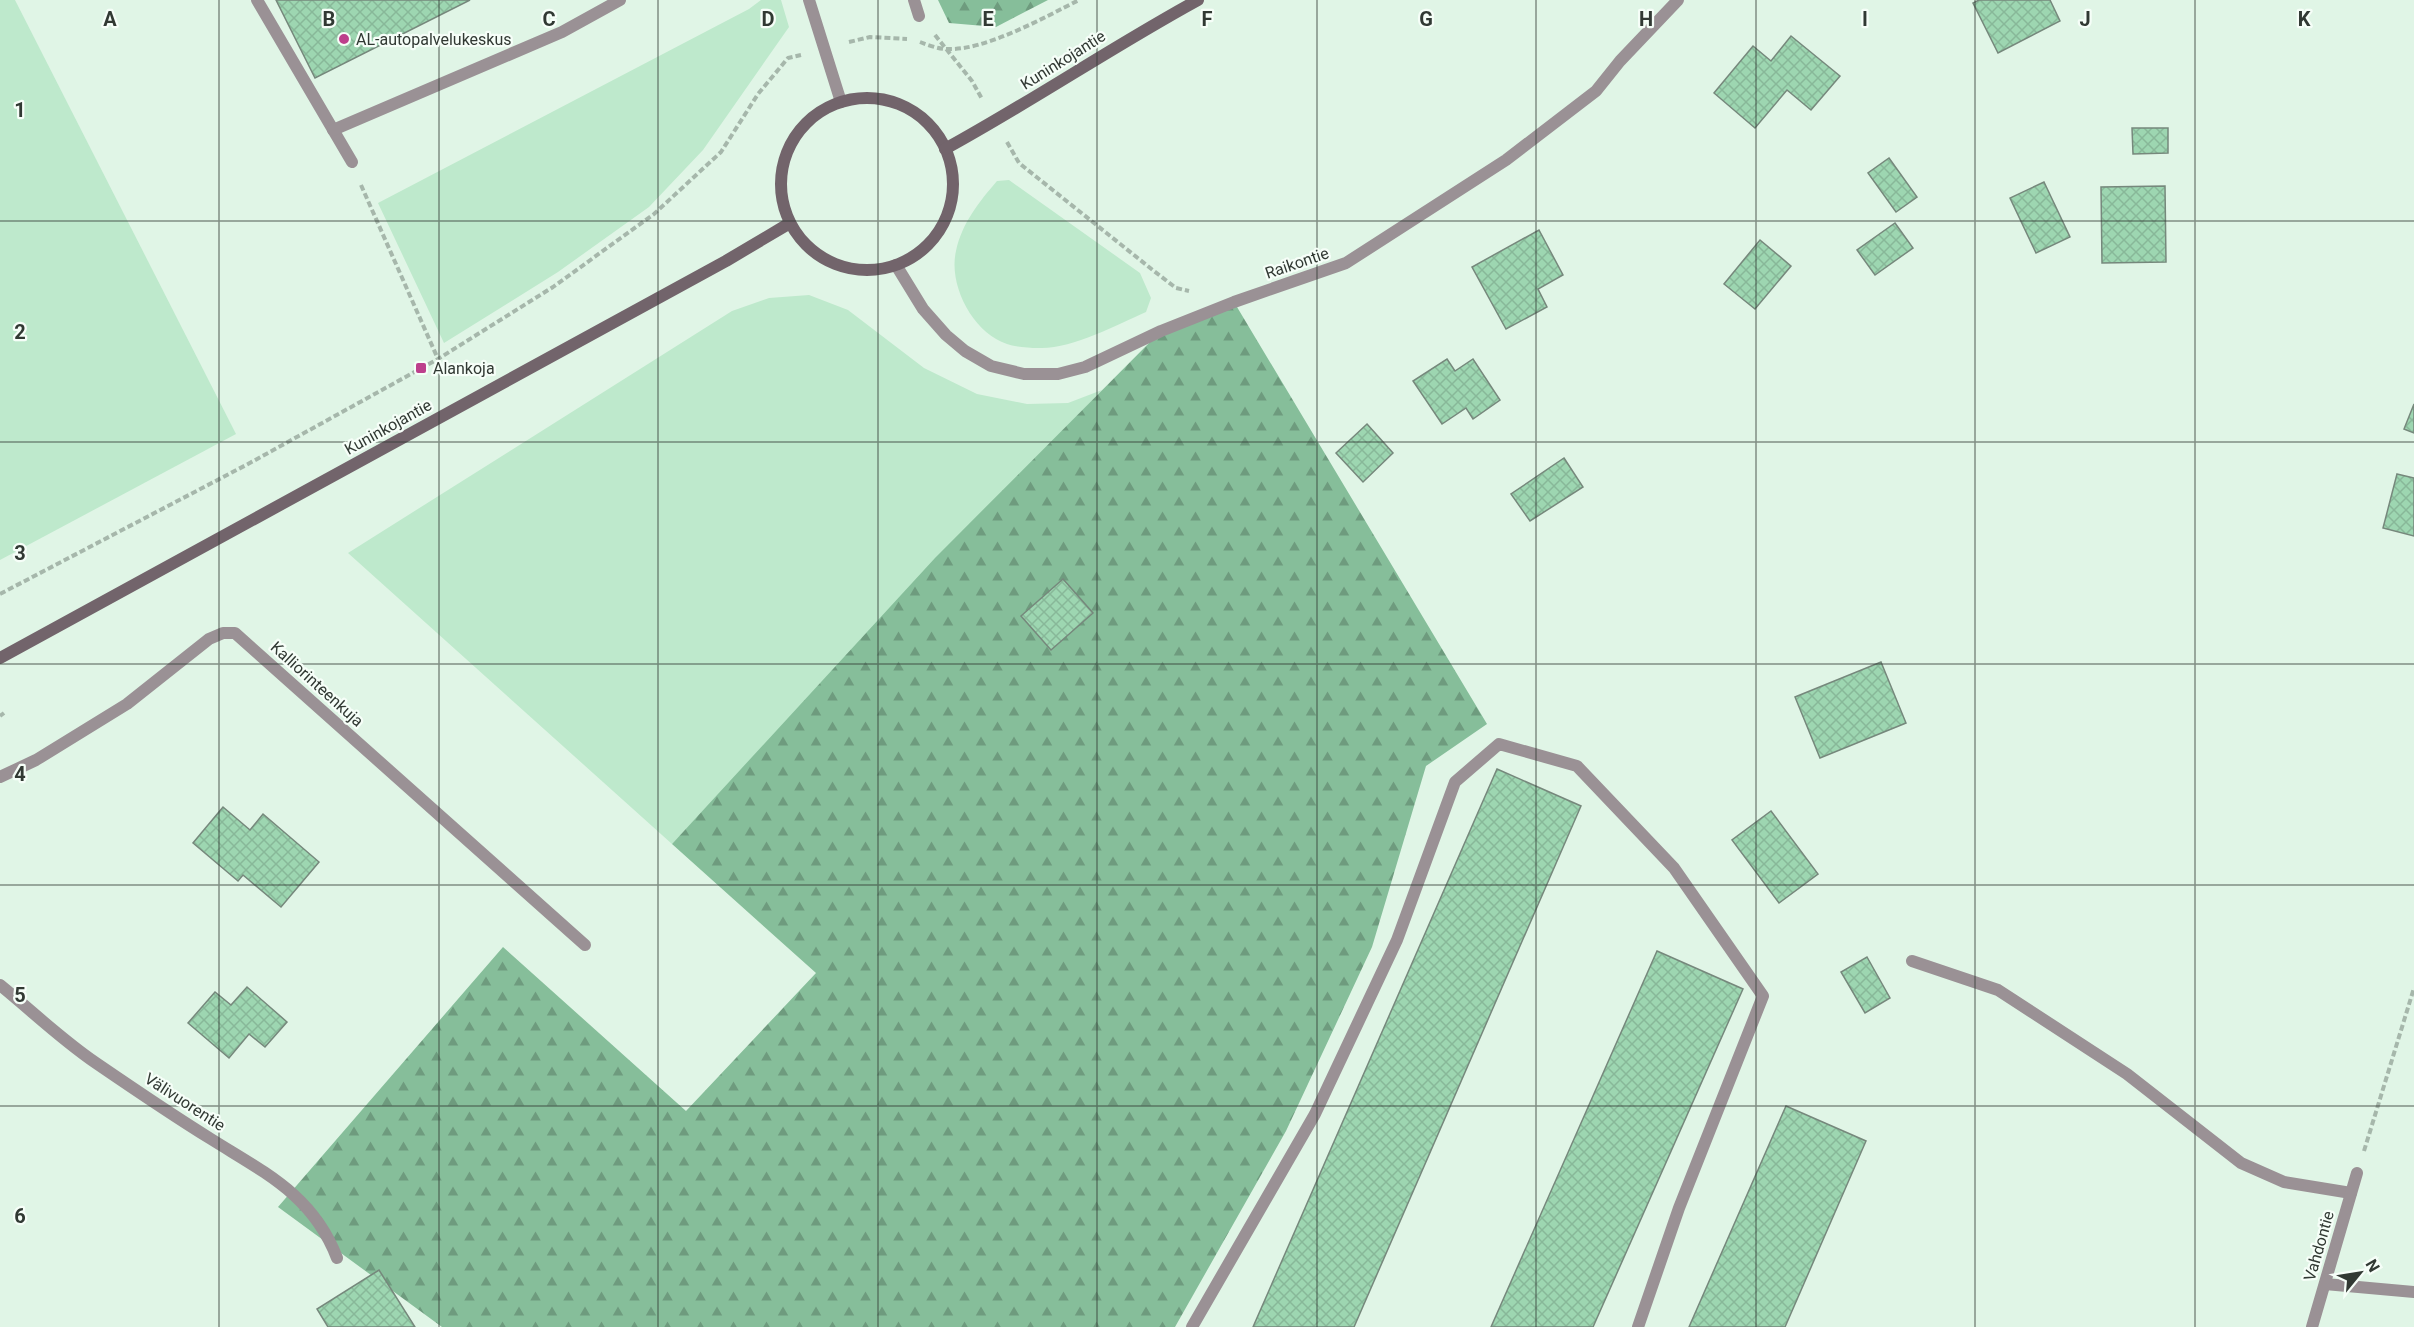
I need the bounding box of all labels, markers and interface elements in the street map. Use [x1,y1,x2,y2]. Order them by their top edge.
text: A [103,7,117,31]
text: B [323,7,335,31]
text: C [542,7,556,31]
text: D [762,7,775,31]
text: E [982,7,994,31]
text: F [1202,7,1213,31]
text: G [1419,7,1433,31]
text: H [1639,7,1653,31]
text: I [1862,7,1868,31]
text: J [2079,7,2091,31]
text: K [2298,7,2311,31]
street label: Kuninkojantie [1017,26,1109,94]
place label: AL-autopalvelukeskus [356,30,512,49]
marker: AL-autopalvelukeskus [337,32,351,46]
text: 1 [14,98,26,122]
street label: Raikontie [1263,243,1331,283]
text: 2 [14,320,26,344]
place label: Alankoja [433,359,495,378]
marker: Alankoja [414,361,428,375]
street label: Kuninkojantie [341,395,435,459]
text: 3 [14,541,26,565]
street label: Kalliorinteenkuja [267,637,367,731]
text: 4 [14,762,26,786]
text: 5 [14,983,26,1007]
street label: Välivuorentie [141,1069,229,1135]
text: 6 [14,1204,26,1228]
street label: Vahdontie [2300,1209,2338,1283]
north arrow [2330,1243,2390,1303]
text: N [2362,1256,2384,1275]

